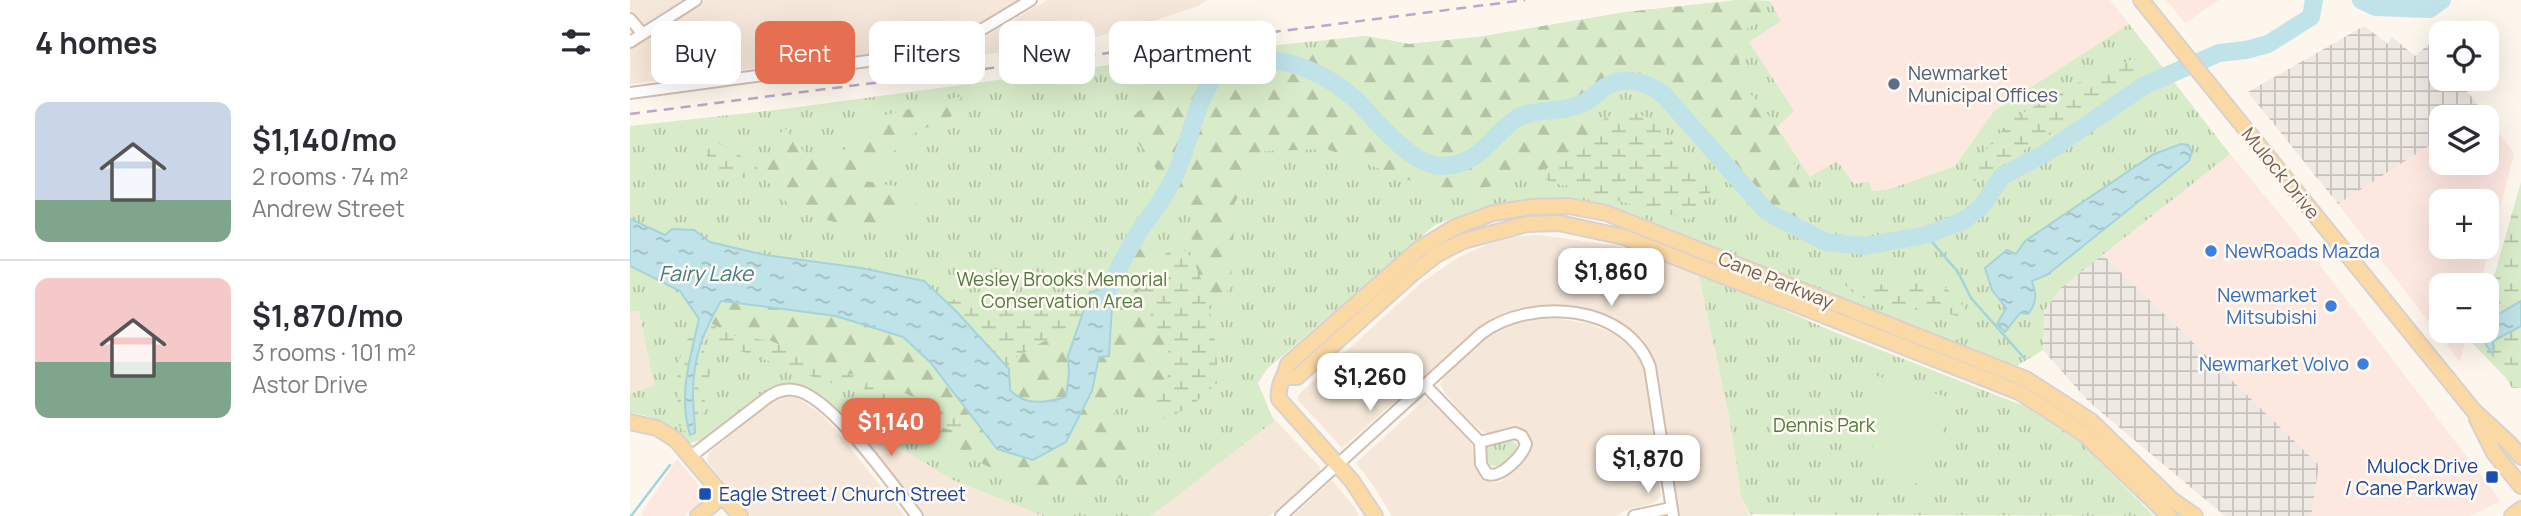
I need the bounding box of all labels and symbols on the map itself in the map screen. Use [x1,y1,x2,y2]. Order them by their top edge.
place label: Newmarket Municipal Offices [1908,60,2058,108]
marker: Newmarket Municipal Offices [1886,76,1902,92]
street label: Mulock Drive [2236,122,2326,224]
place label: NewRoads Mazda [2225,238,2380,264]
marker: NewRoads Mazda [2203,243,2219,259]
street label: Cane Parkway [1714,245,1838,315]
pin: $1,860 [1554,248,1668,308]
water label: Fairy Lake [659,259,755,287]
park label: Wesley Brooks Memorial Conservation Area [956,266,1168,314]
place label: Newmarket Mitsubishi [2217,282,2317,330]
marker: Newmarket Mitsubishi [2323,298,2339,314]
place label: Newmarket Volvo [2199,351,2349,377]
pin: $1,260 [1313,354,1427,413]
marker: Newmarket Volvo [2355,356,2371,372]
pin: $1,140 [834,398,948,458]
park label: Dennis Park [1773,412,1876,438]
pin: $1,870 [1591,435,1705,495]
place label: Mulock Drive / Cane Parkway [2345,453,2478,501]
marker: Mulock Drive / Cane Parkway [2484,469,2500,485]
place label: Eagle Street / Church Street [719,481,966,507]
marker: Eagle Street / Church Street [697,486,713,502]

